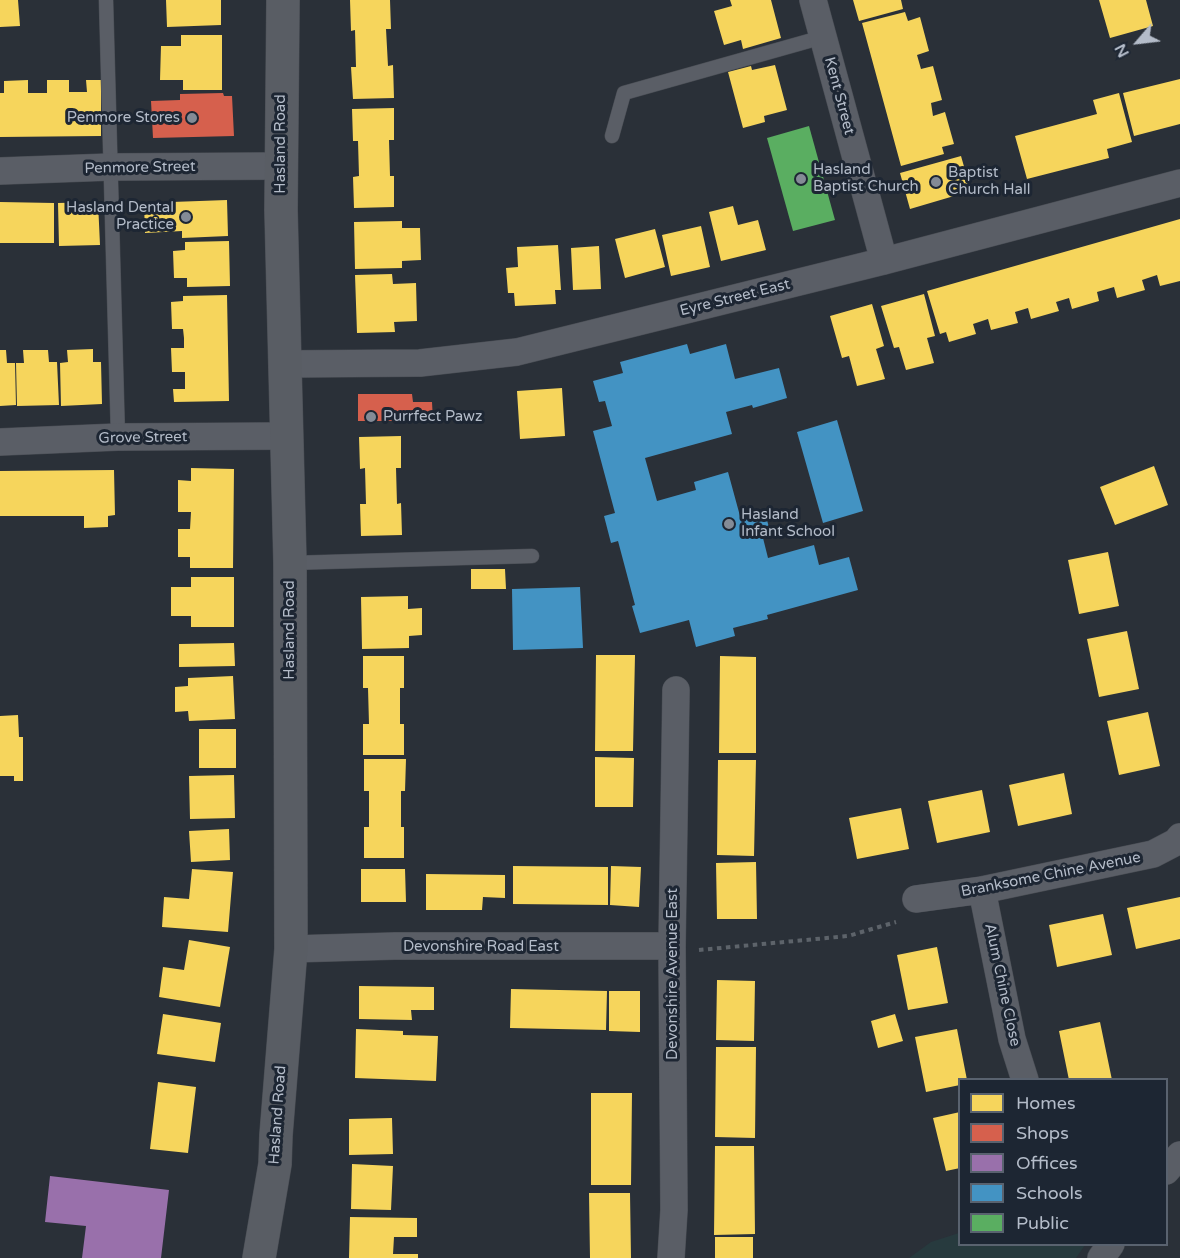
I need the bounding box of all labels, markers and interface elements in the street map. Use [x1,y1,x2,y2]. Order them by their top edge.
north arrow [1108,12,1168,72]
text: N [1110,40,1134,61]
street label: Kent Street [820,55,858,137]
street label: Hasland Road [272,94,290,194]
place label: Penmore Stores [67,109,180,127]
marker: Penmore Stores [185,111,199,125]
street label: Penmore Street [84,158,196,178]
place label: Hasland Baptist Church [813,161,919,196]
place label: Baptist Church Hall [948,164,1030,199]
marker: Hasland Baptist Church [794,172,808,186]
marker: Baptist Church Hall [929,175,943,189]
place label: Hasland Dental Practice [66,199,174,234]
marker: Hasland Dental Practice [179,210,193,224]
street label: Eyre Street East [678,276,792,320]
place label: Purrfect Pawz [383,408,482,426]
marker: Purrfect Pawz [364,410,378,424]
street label: Grove Street [98,428,188,448]
place label: Hasland Infant School [741,506,835,541]
marker: Hasland Infant School [722,517,736,531]
street label: Hasland Road [281,580,299,680]
street label: Branksome Chine Avenue [960,849,1142,901]
street label: Devonshire Avenue East [664,888,682,1060]
street label: Alum Chine Close [980,922,1024,1048]
street label: Devonshire Road East [403,938,559,956]
street label: Hasland Road [266,1065,290,1165]
legend [958,1078,1168,1246]
text: Homes [1016,1092,1076,1114]
text: Shops [1016,1122,1069,1144]
text: Offices [1016,1152,1078,1174]
text: Schools [1016,1182,1083,1204]
text: Public [1016,1212,1069,1234]

